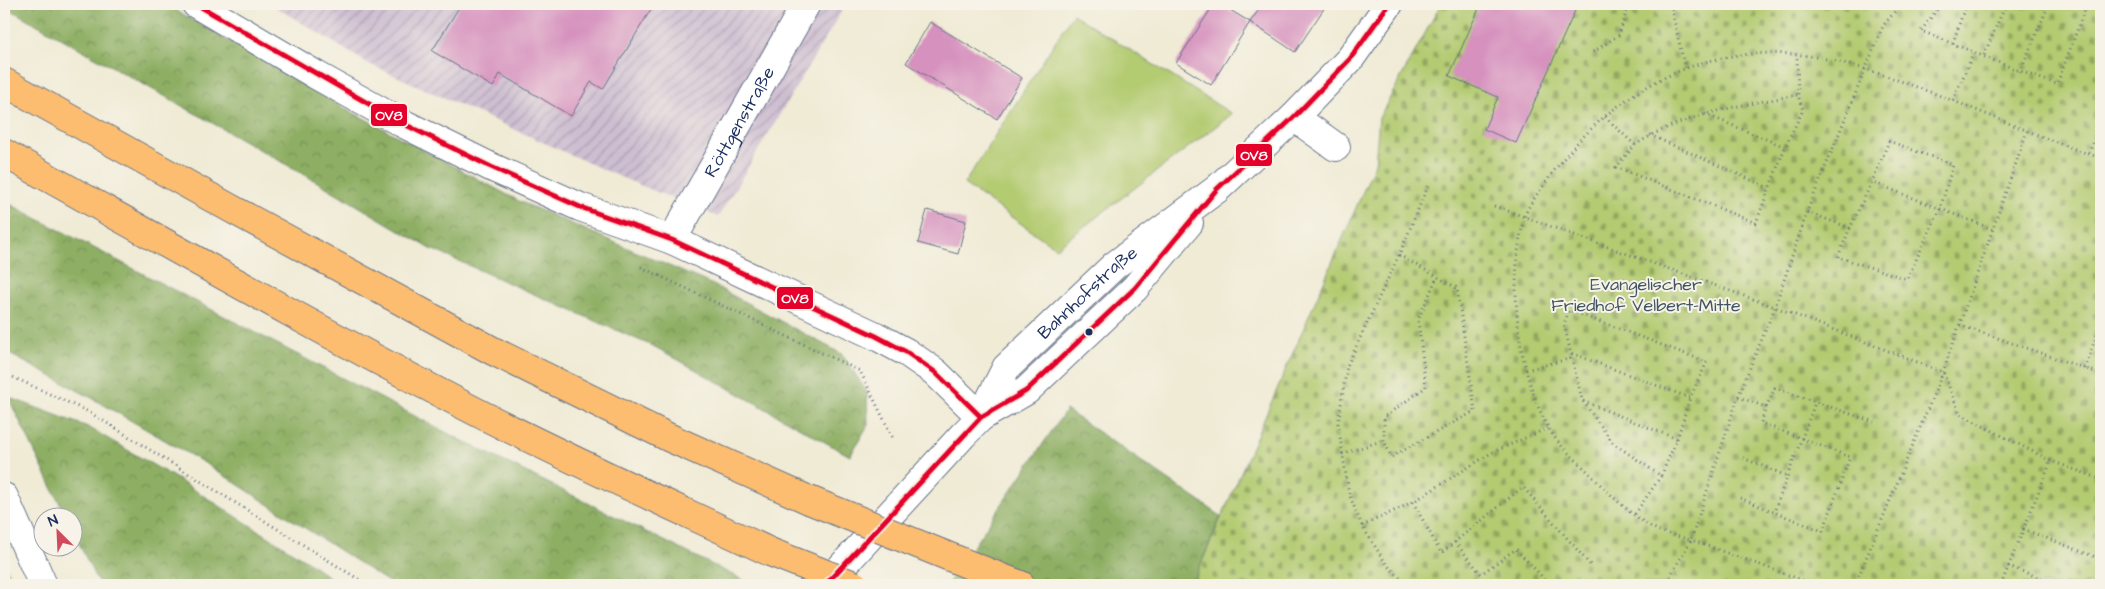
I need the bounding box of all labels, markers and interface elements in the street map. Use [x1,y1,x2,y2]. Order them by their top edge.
street label: Röttgenstraße [698,62,781,182]
line badge: OV8 [370,103,408,127]
text: OV8 [375,106,403,126]
line badge: OV8 [1235,143,1273,167]
text: OV8 [1240,146,1268,166]
street label: Bahnhofstraße [1032,240,1143,345]
park label: Evangelischer Friedhof Velbert-Mitte [1551,272,1741,318]
line badge: OV8 [776,286,814,310]
text: OV8 [781,289,809,309]
unlabelled marker [1084,327,1094,337]
north arrow [32,506,82,556]
text: N [45,510,61,532]

